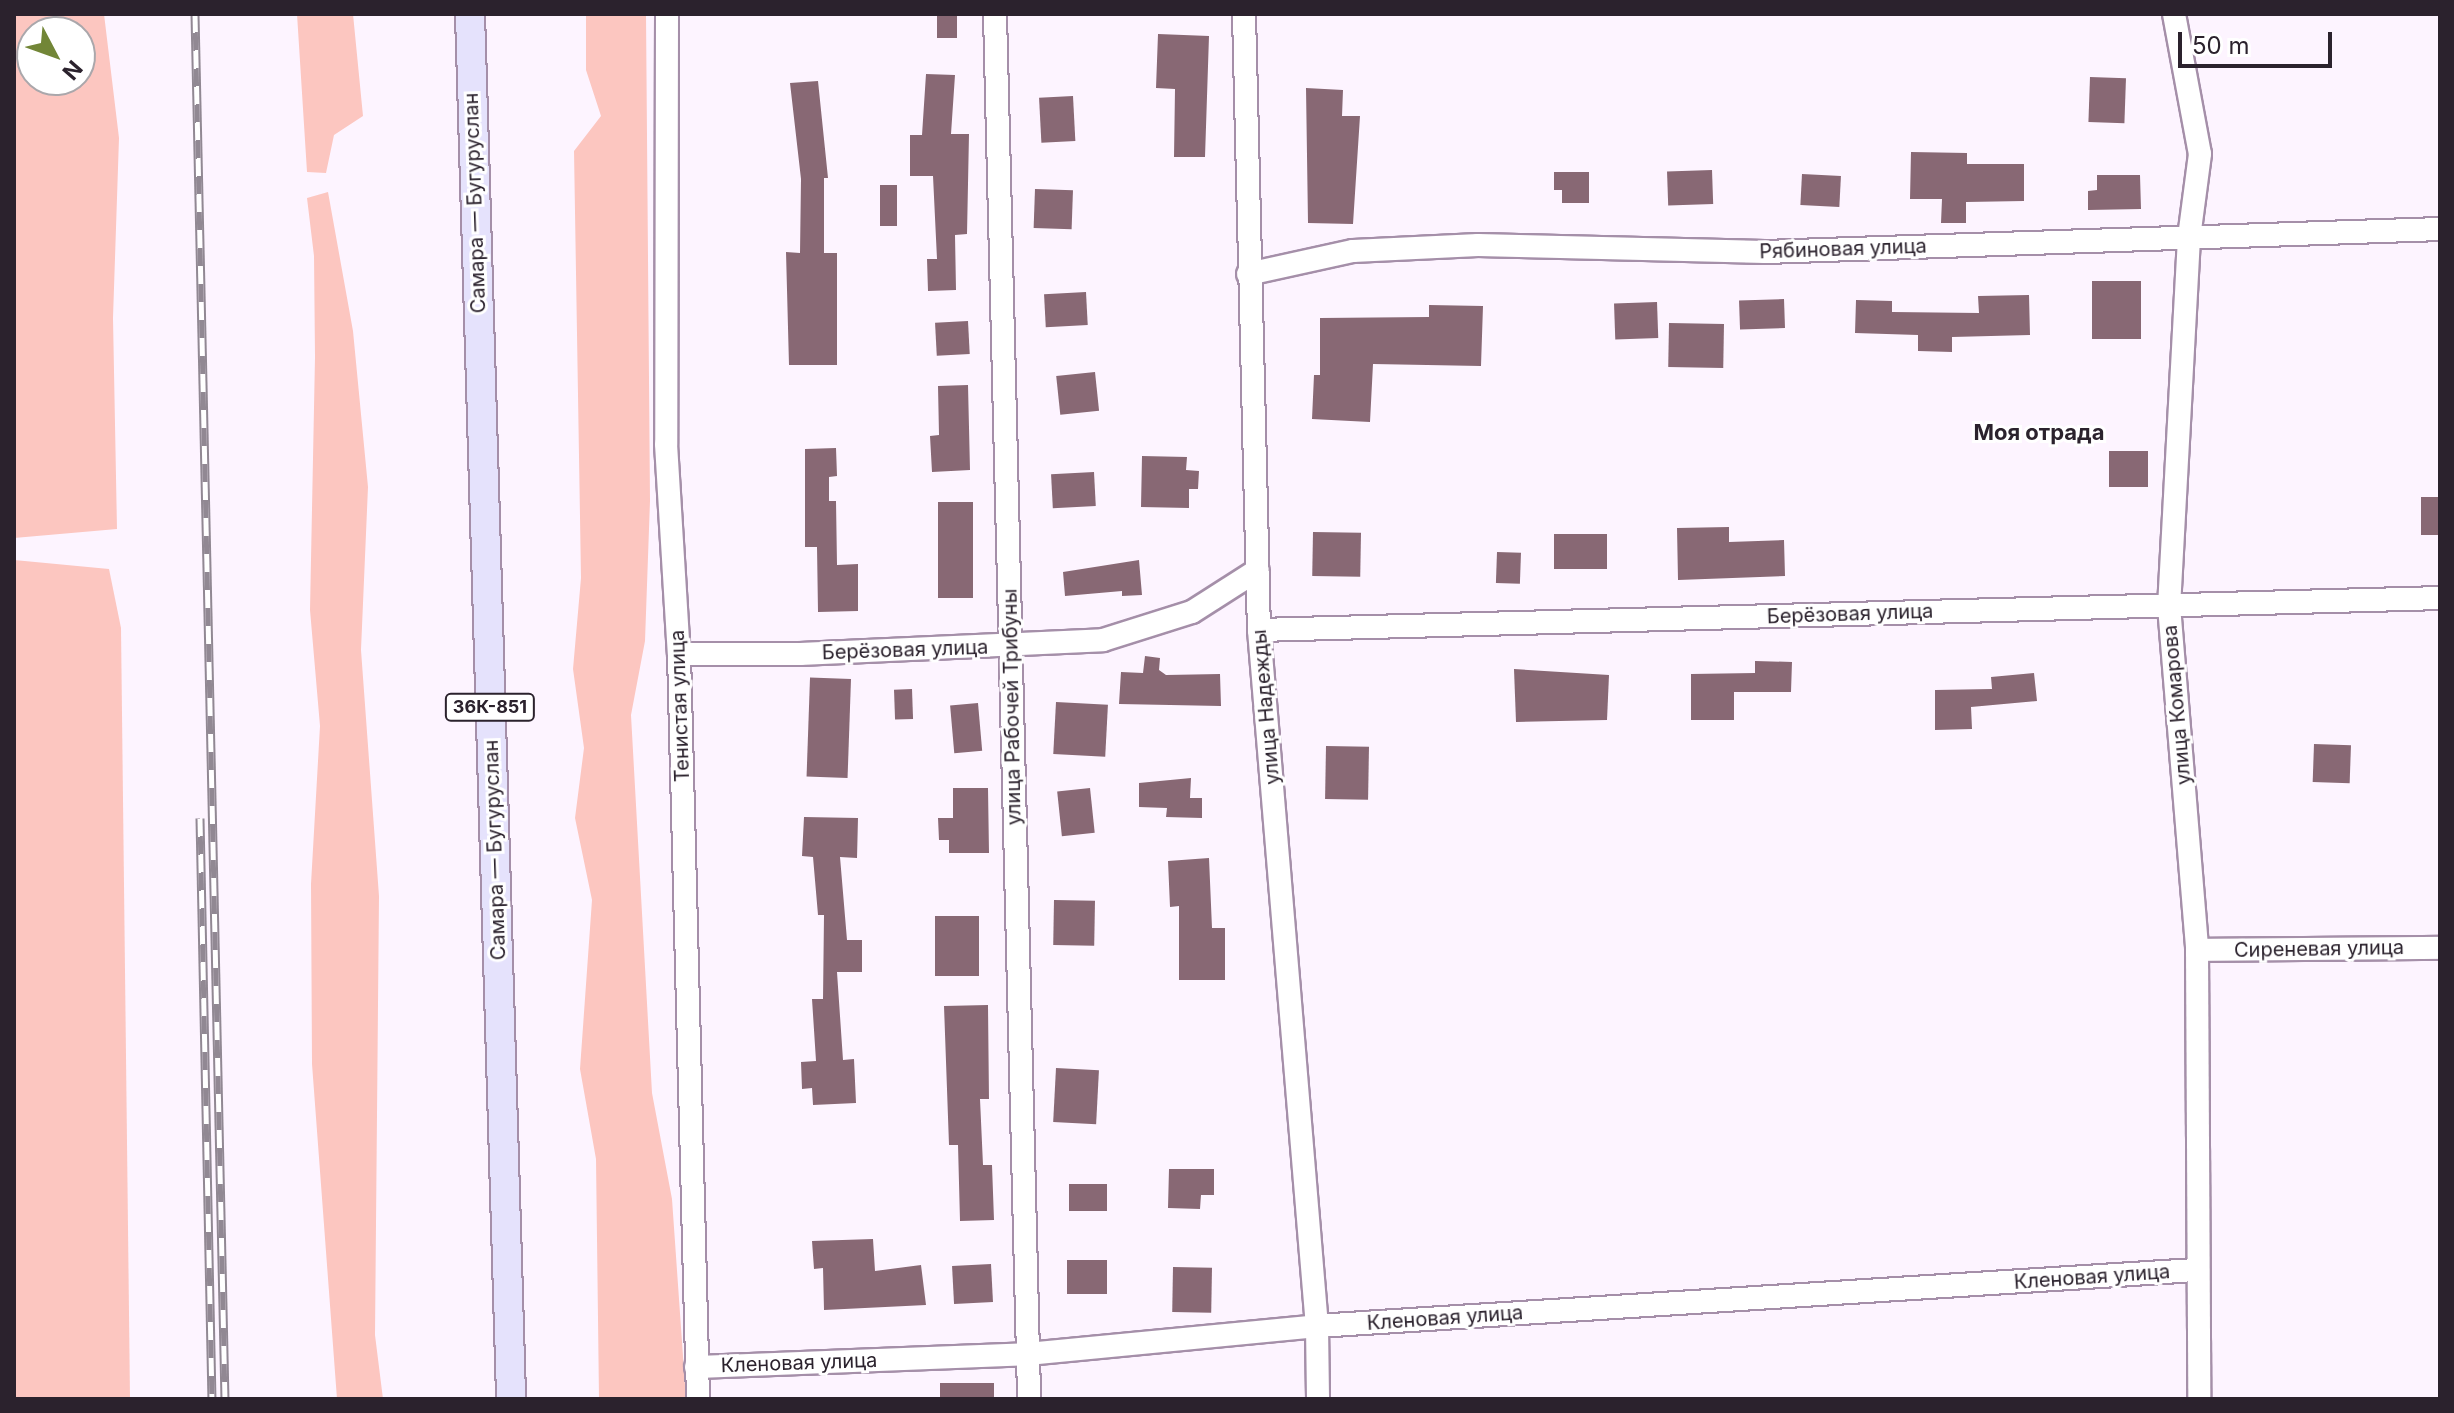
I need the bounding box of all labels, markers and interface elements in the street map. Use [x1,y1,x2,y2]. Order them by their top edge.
north arrow [16,16,96,96]
scale bar [2182,16,2336,66]
text: 50 m [2192,31,2250,60]
text: N [57,56,88,85]
street label: Самара — Бугуруслан [459,92,491,314]
street label: Рябиновая улица [1759,234,1927,264]
district label: Моя отрада [1973,420,2105,446]
street label: улица Рабочей Трибуны [998,588,1026,826]
street label: Берёзовая улица [1766,599,1934,629]
street label: улица Комарова [2158,624,2196,786]
street label: улица Надежды [1247,628,1285,786]
street label: Тенистая улица [665,630,695,782]
street label: Берёзовая улица [821,635,989,665]
road number: 36К-851 [444,693,536,721]
street label: Самара — Бугуруслан [479,739,511,961]
street label: Сиреневая улица [2234,936,2404,962]
street label: Кленовая улица [2013,1260,2171,1294]
street label: Кленовая улица [1366,1301,1524,1335]
street label: Кленовая улица [720,1348,878,1378]

